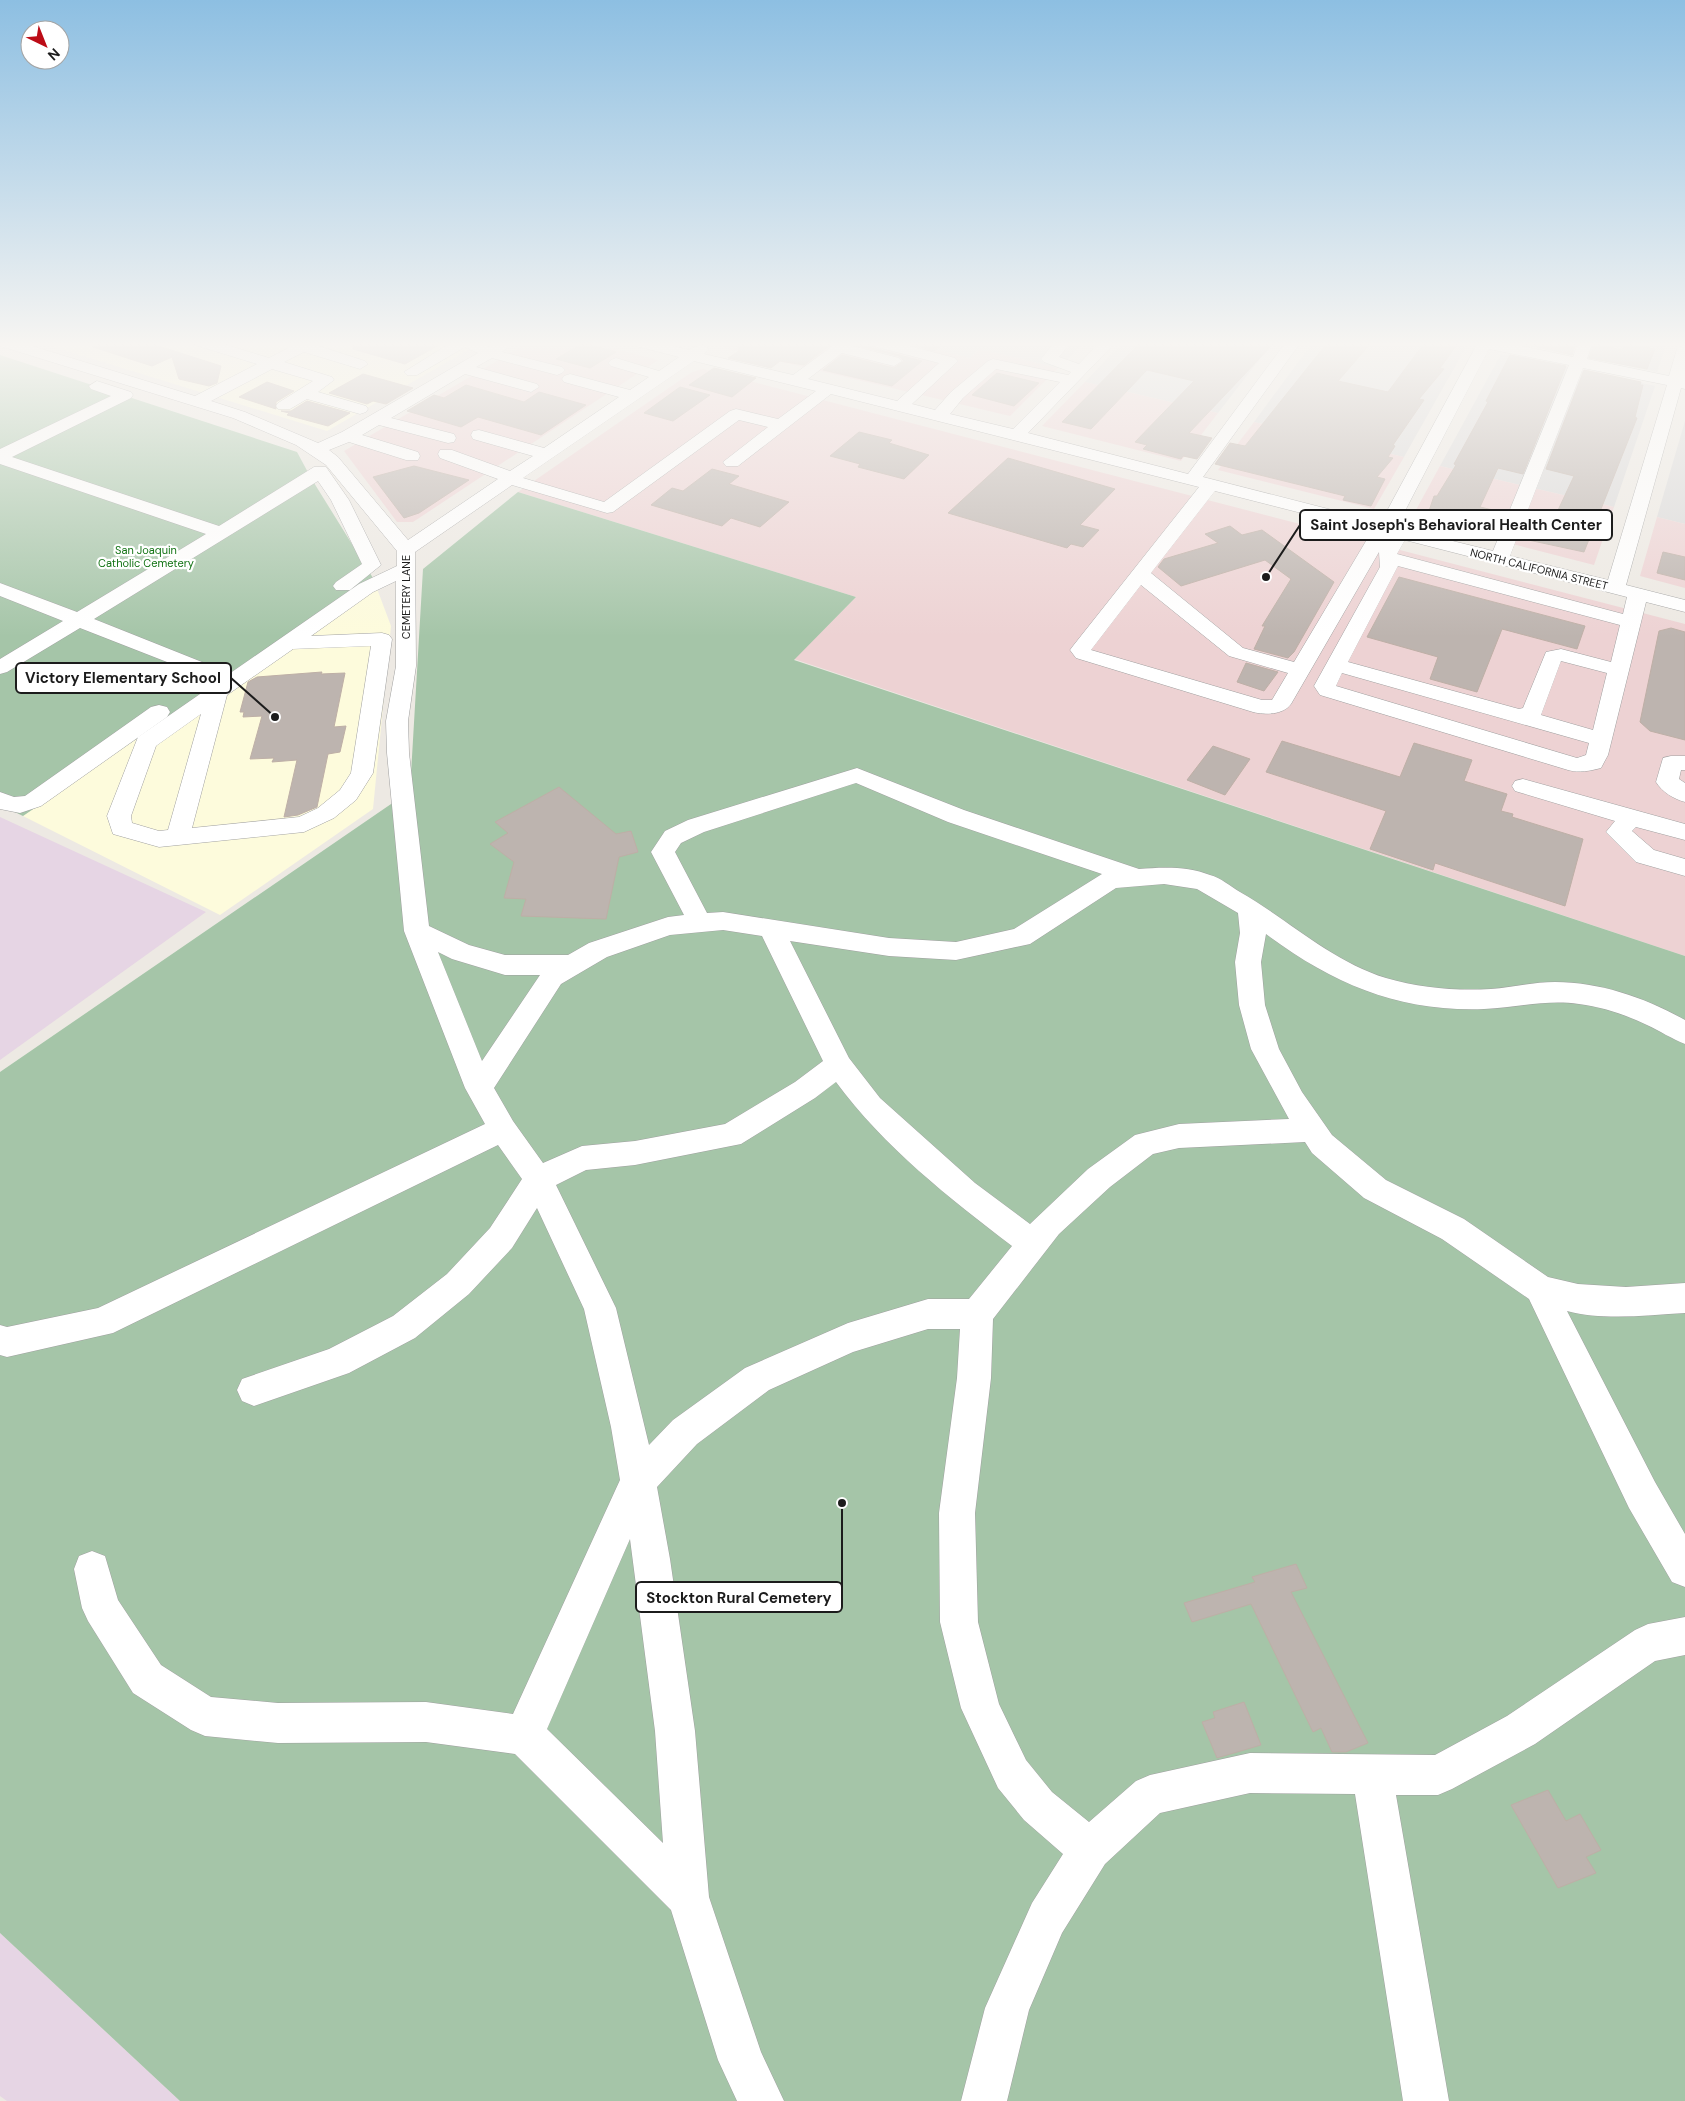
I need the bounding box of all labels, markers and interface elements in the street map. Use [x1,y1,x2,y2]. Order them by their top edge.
north arrow [20,20,70,70]
text: N [44,44,64,65]
callout: Saint Joseph's Behavioral Health Center [1300,510,1612,540]
text: Saint Joseph's Behavioral Health Center [1310,515,1602,535]
park label: San Joaquin Catholic Cemetery [98,543,194,570]
street label: NORTH CALIFORNIA STREET [1469,545,1609,593]
street label: CEMETERY LANE [399,555,413,639]
callout: Victory Elementary School [16,663,231,693]
text: Victory Elementary School [25,668,221,688]
callout: Stockton Rural Cemetery [636,1582,842,1612]
text: Stockton Rural Cemetery [646,1588,832,1608]

